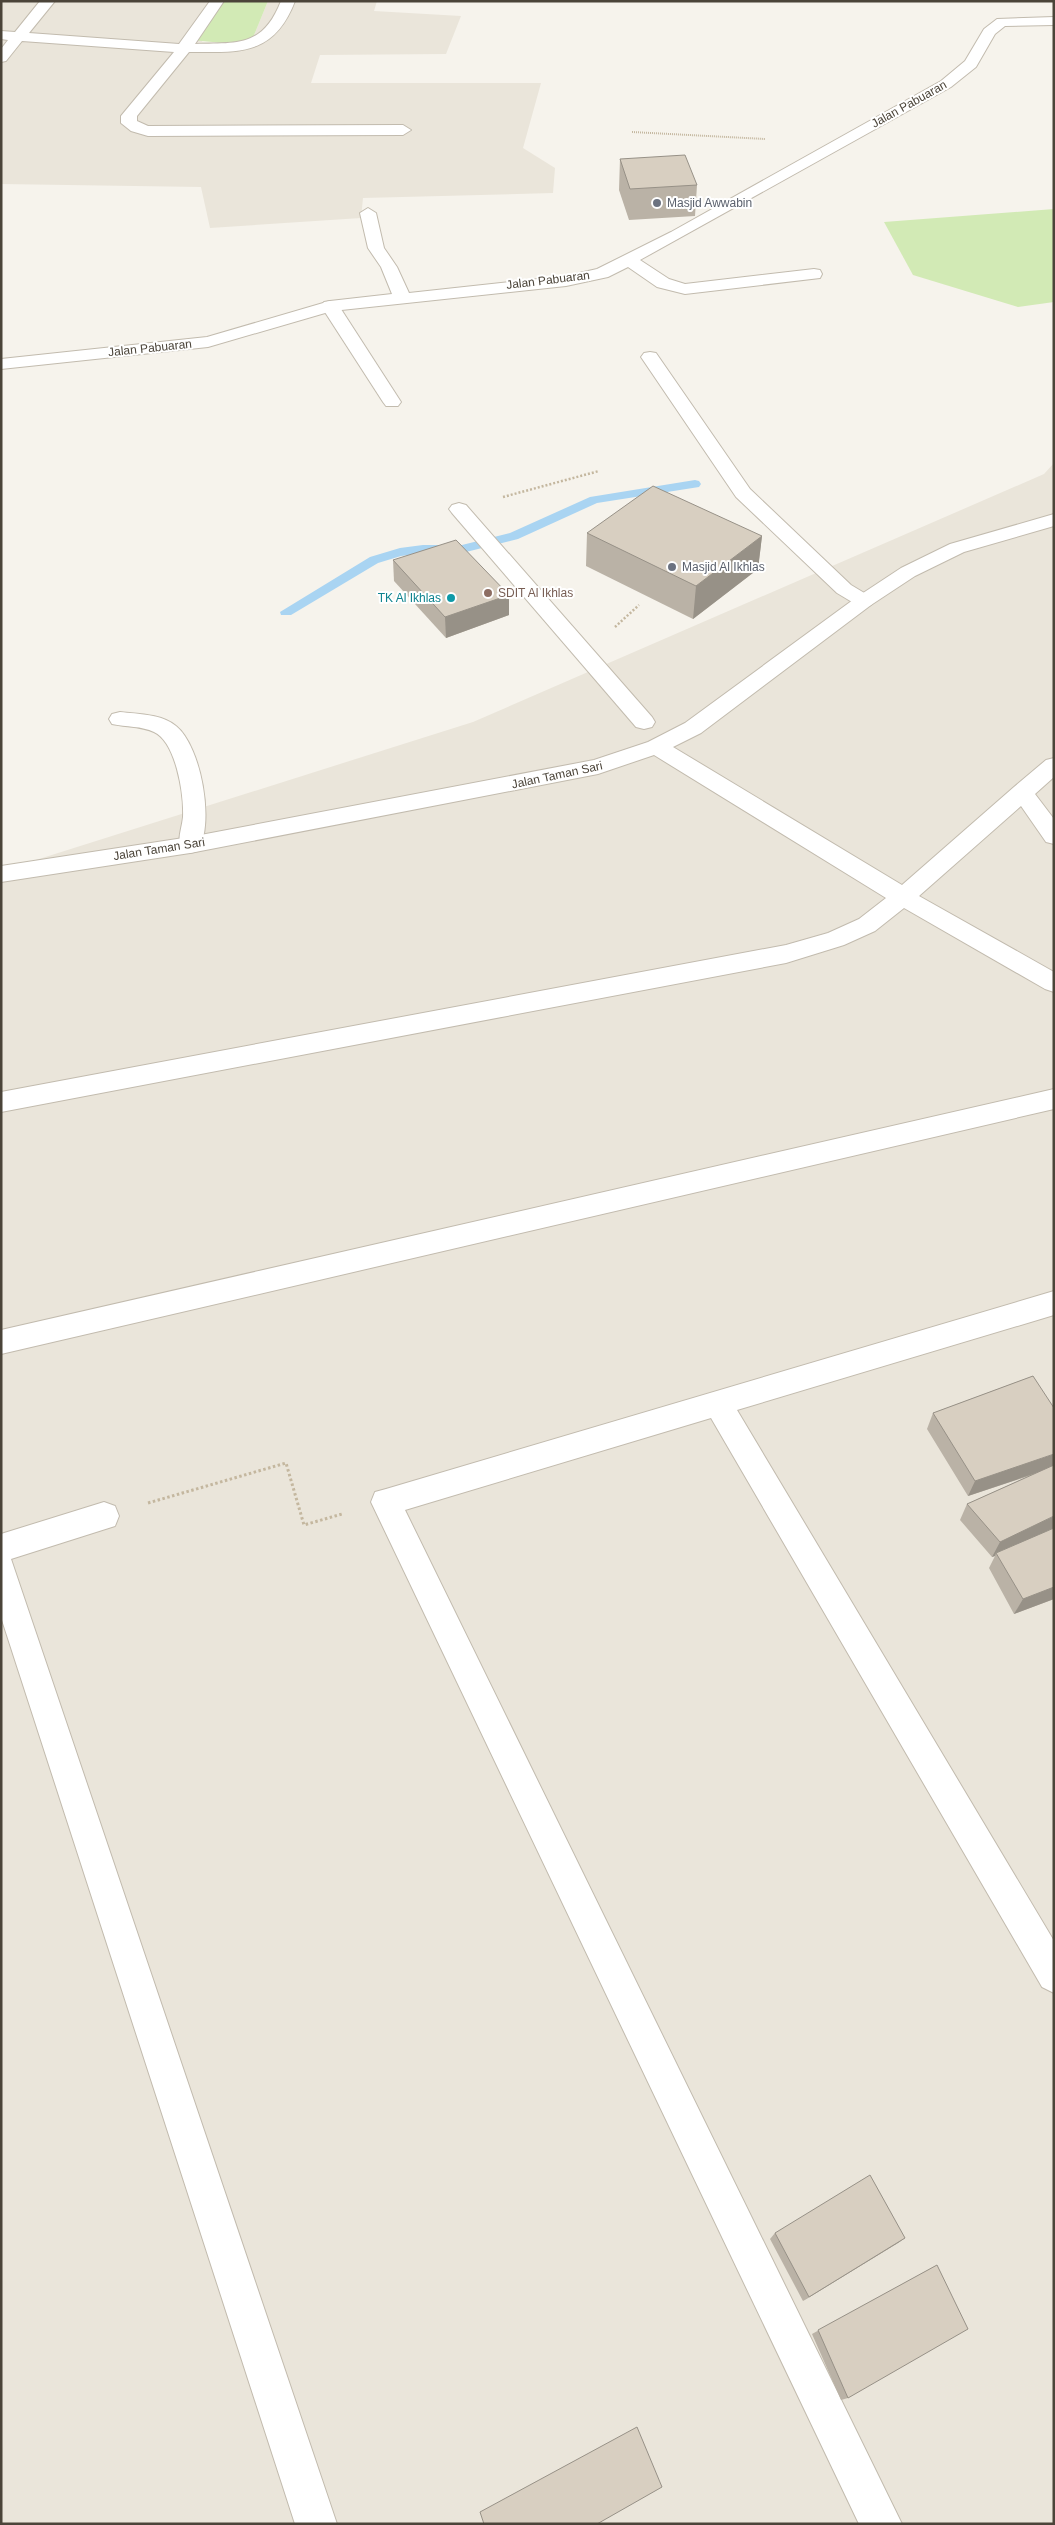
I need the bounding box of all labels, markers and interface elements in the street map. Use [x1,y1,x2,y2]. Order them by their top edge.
street label: Jalan Pabuaran [869,77,949,131]
place label: Masjid Awwabin [667,196,752,210]
marker: Masjid Awwabin [651,197,663,209]
street label: Jalan Pabuaran [505,268,591,292]
street label: Jalan Pabuaran [107,337,193,359]
place label: Masjid Al Ikhlas [682,560,765,574]
marker: Masjid Al Ikhlas [666,561,678,573]
place label: SDIT Al Ikhlas [498,586,573,600]
marker: SDIT Al Ikhlas [482,587,494,599]
place label: TK Al Ikhlas [378,591,441,605]
marker: TK Al Ikhlas [445,592,457,604]
street label: Jalan Taman Sari [510,759,604,791]
street label: Jalan Taman Sari [112,835,206,863]

